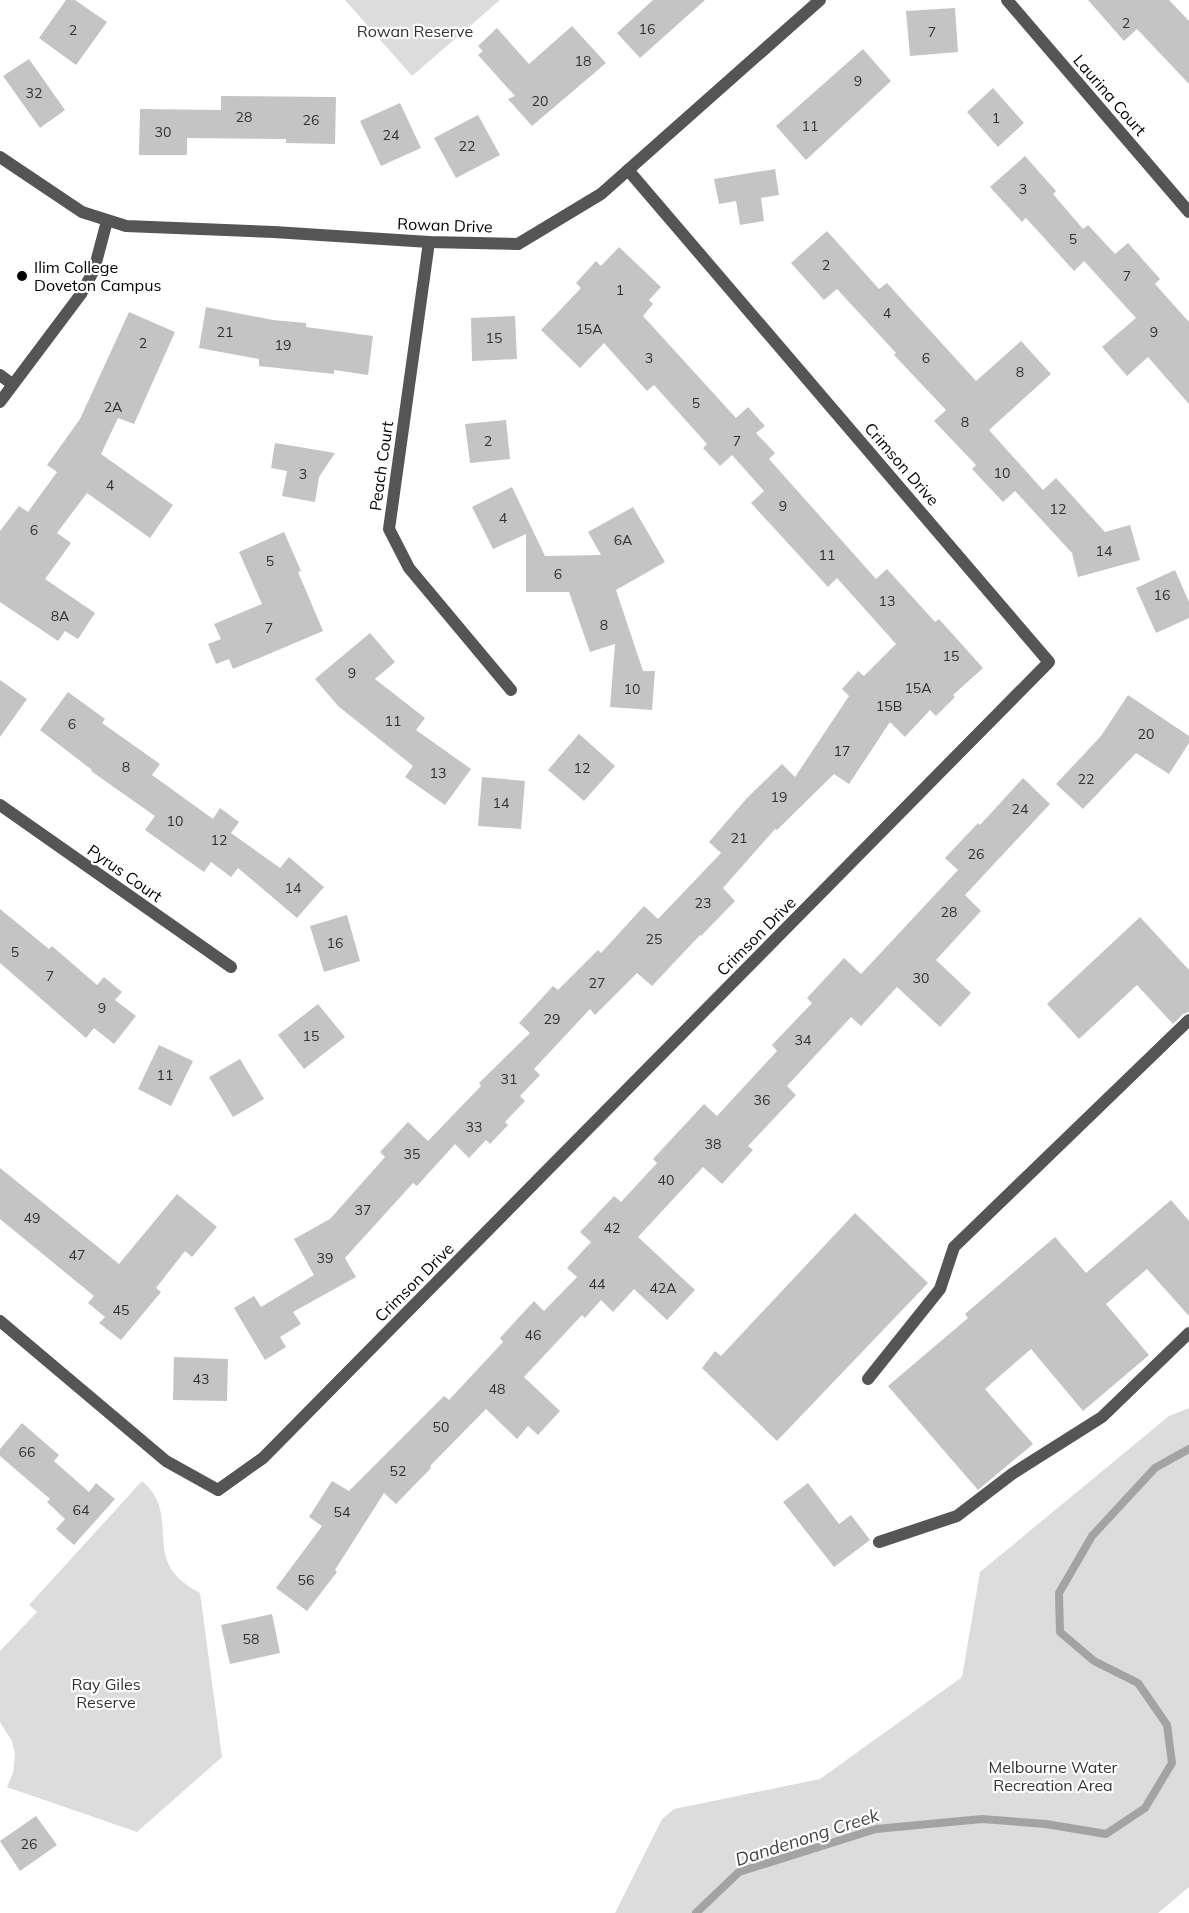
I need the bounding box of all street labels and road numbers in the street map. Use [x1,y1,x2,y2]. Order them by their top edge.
street label: Laurina Court [1069,50,1151,140]
street label: Rowan Drive [397,213,493,237]
street label: Crimson Drive [860,418,944,510]
street label: Peach Court [365,419,397,512]
street label: Pyrus Court [84,840,167,906]
street label: Crimson Drive [712,892,800,980]
street label: Crimson Drive [370,1238,458,1326]

